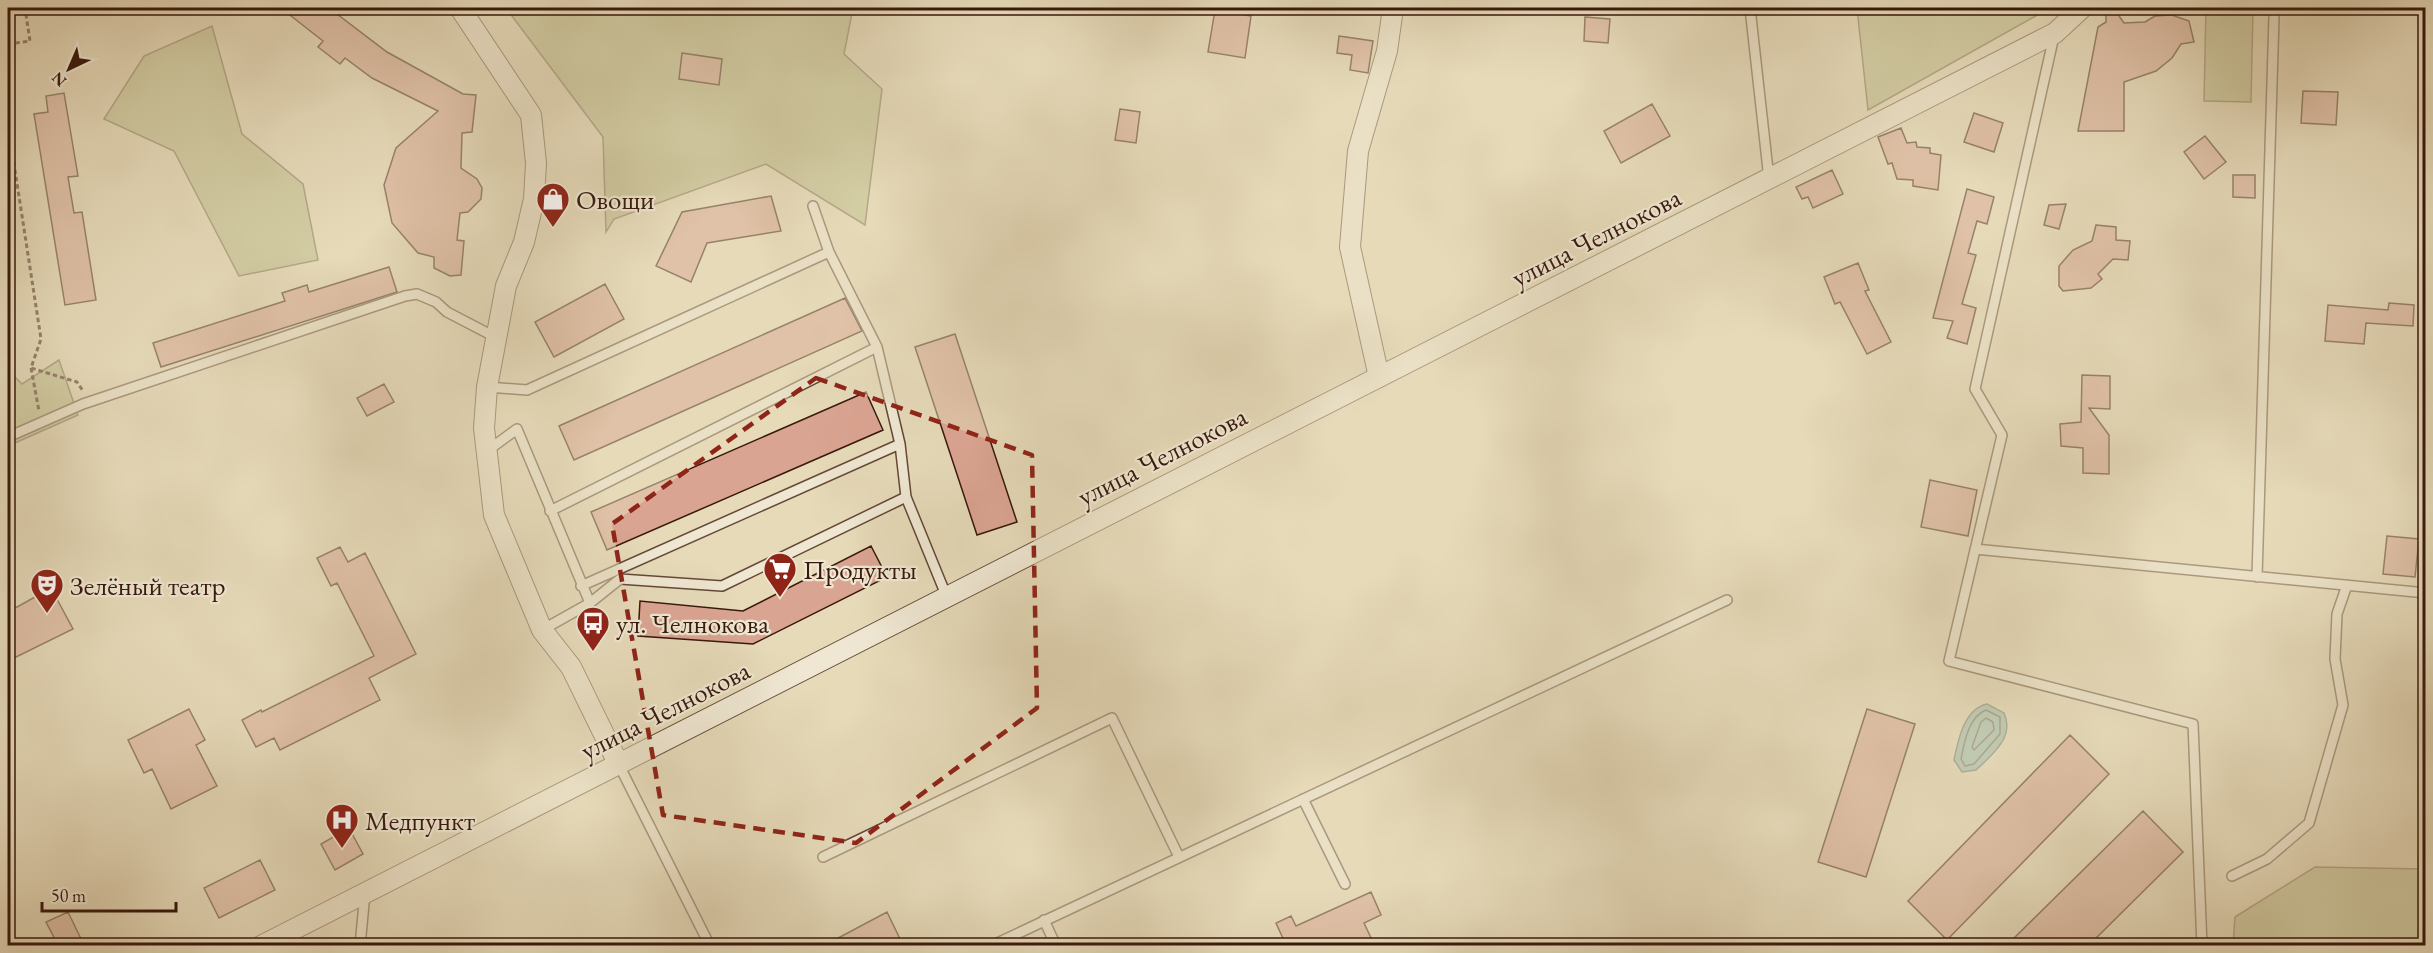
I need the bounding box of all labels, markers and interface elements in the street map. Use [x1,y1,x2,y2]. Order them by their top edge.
north arrow [39,39,99,99]
text: N [47,67,71,91]
street label: улица Челнокова [1505,179,1687,295]
shop icon: Овощи [535,181,571,228]
place label: Овощи [576,182,654,217]
street label: улица Челнокова [1071,398,1253,514]
supermarket icon: Продукты [762,551,798,598]
place label: Продукты [803,552,917,587]
theatre icon: Зелёный театр [29,567,65,614]
place label: Зелёный театр [70,568,226,603]
bus stop icon: ул. Челнокова [575,605,611,652]
place label: ул. Челнокова [616,606,769,641]
street label: улица Челнокова [574,652,756,768]
hospital icon: Медпункт [324,802,360,849]
place label: Медпункт [365,803,475,838]
scale bar [42,875,176,913]
text: 50 m [51,884,86,907]

